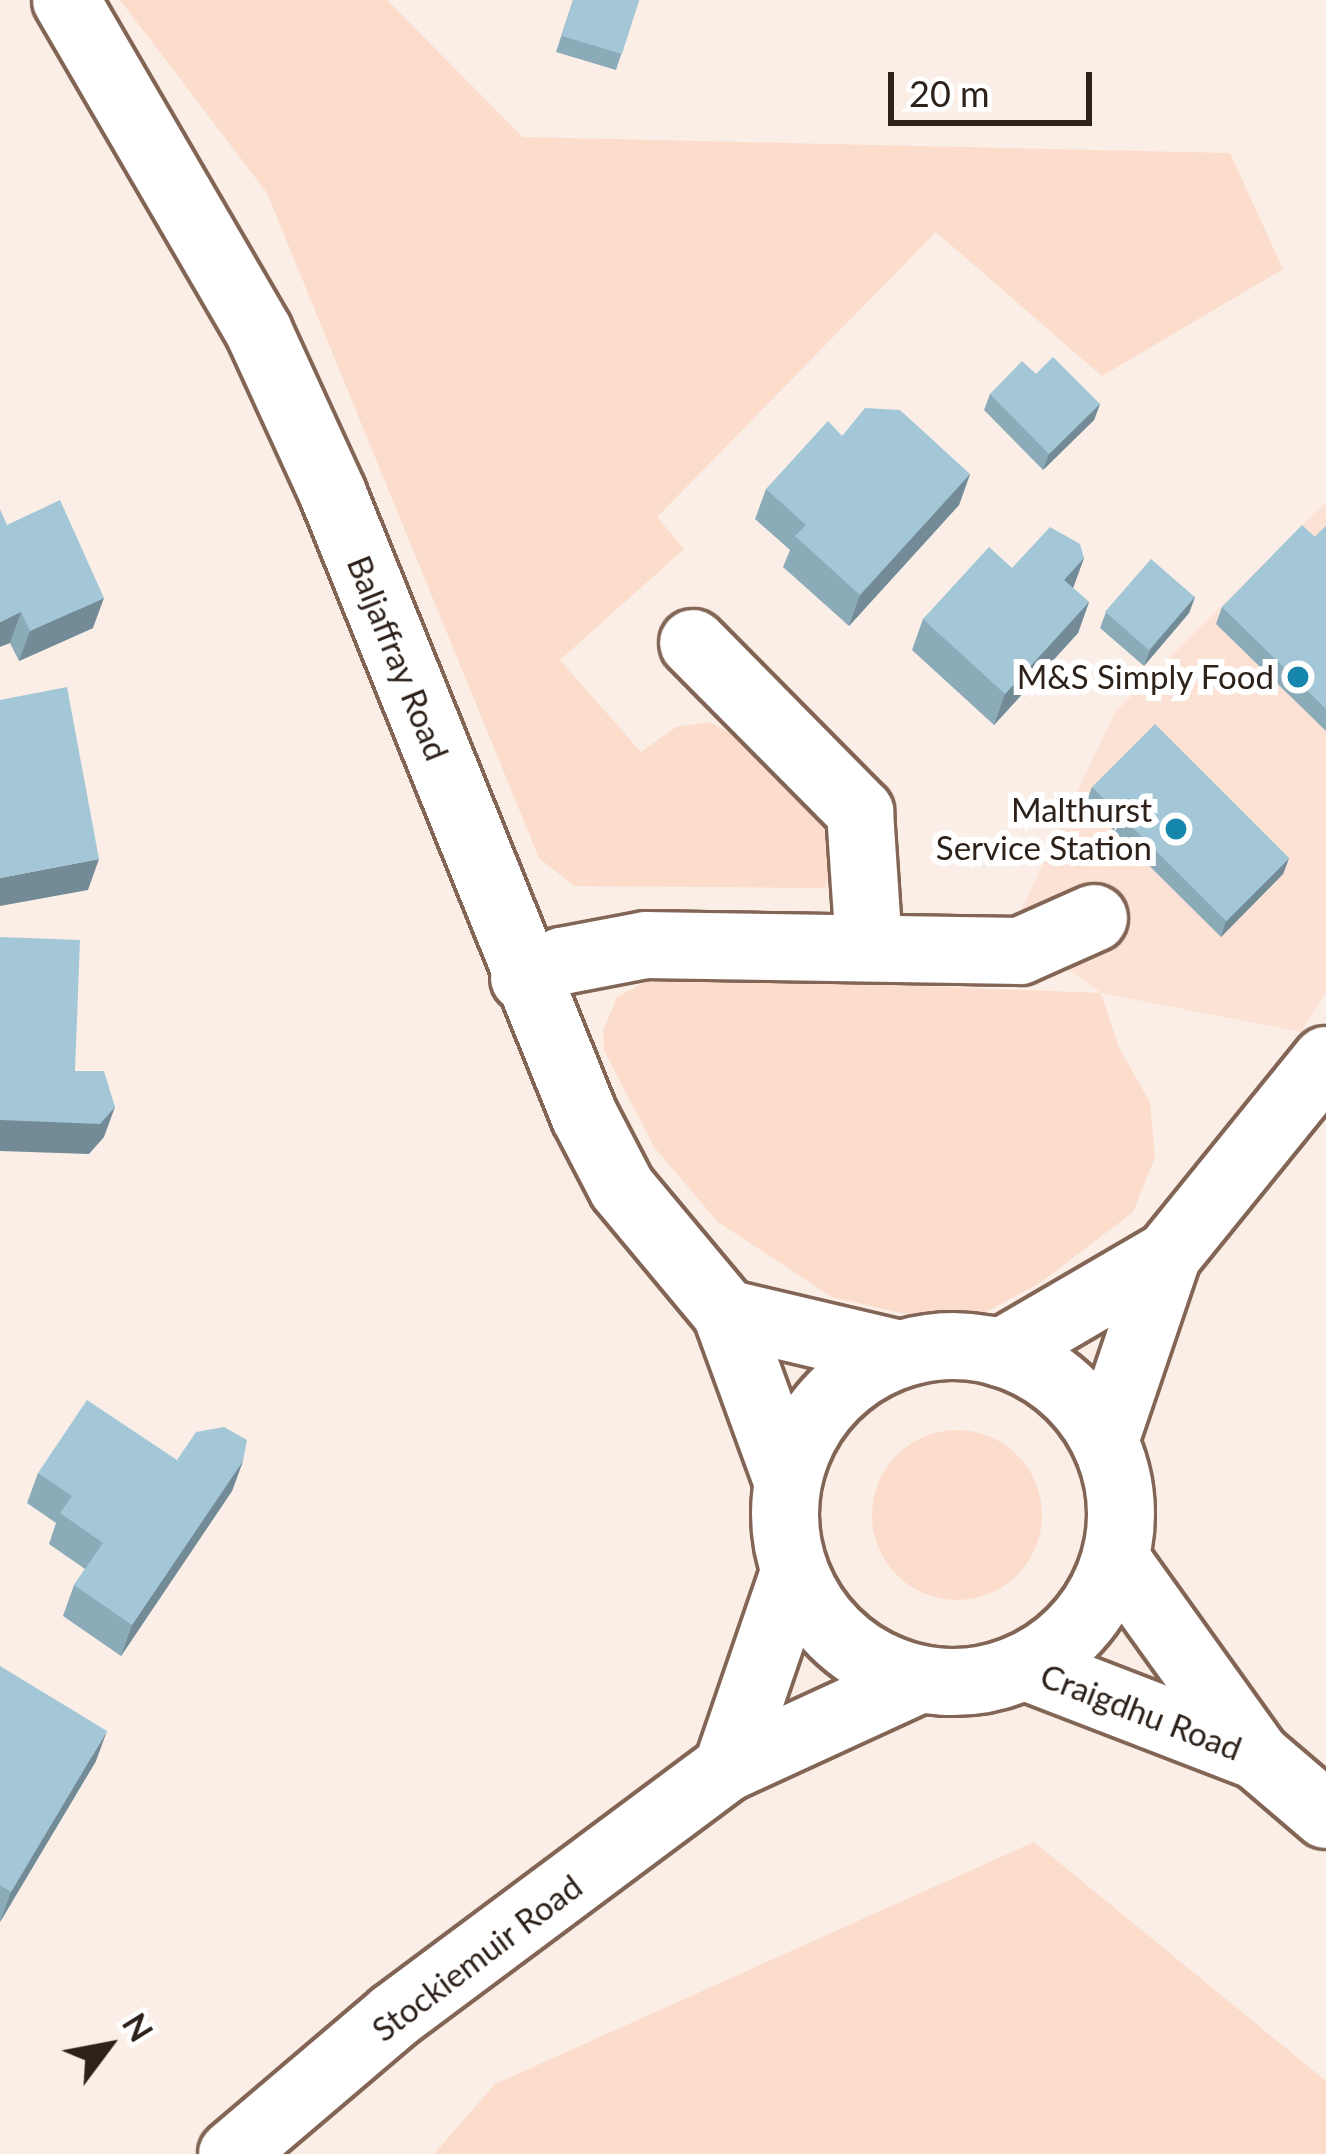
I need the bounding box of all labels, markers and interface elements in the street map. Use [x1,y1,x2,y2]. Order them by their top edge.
scale bar [894,48,1098,122]
text: 20 m [909,71,990,115]
street label: Baljaffray Road [339,550,457,766]
place label: M&S Simply Food [1016,657,1274,697]
marker: M&S Simply Food [1285,664,1311,690]
place label: Malthurst Service Station [936,790,1152,868]
marker: Malthurst Service Station [1163,816,1189,842]
street label: Craigdhu Road [1035,1656,1247,1768]
street label: Stockiemuir Road [364,1866,590,2050]
north arrow [48,1986,168,2106]
text: N [115,2006,162,2048]

